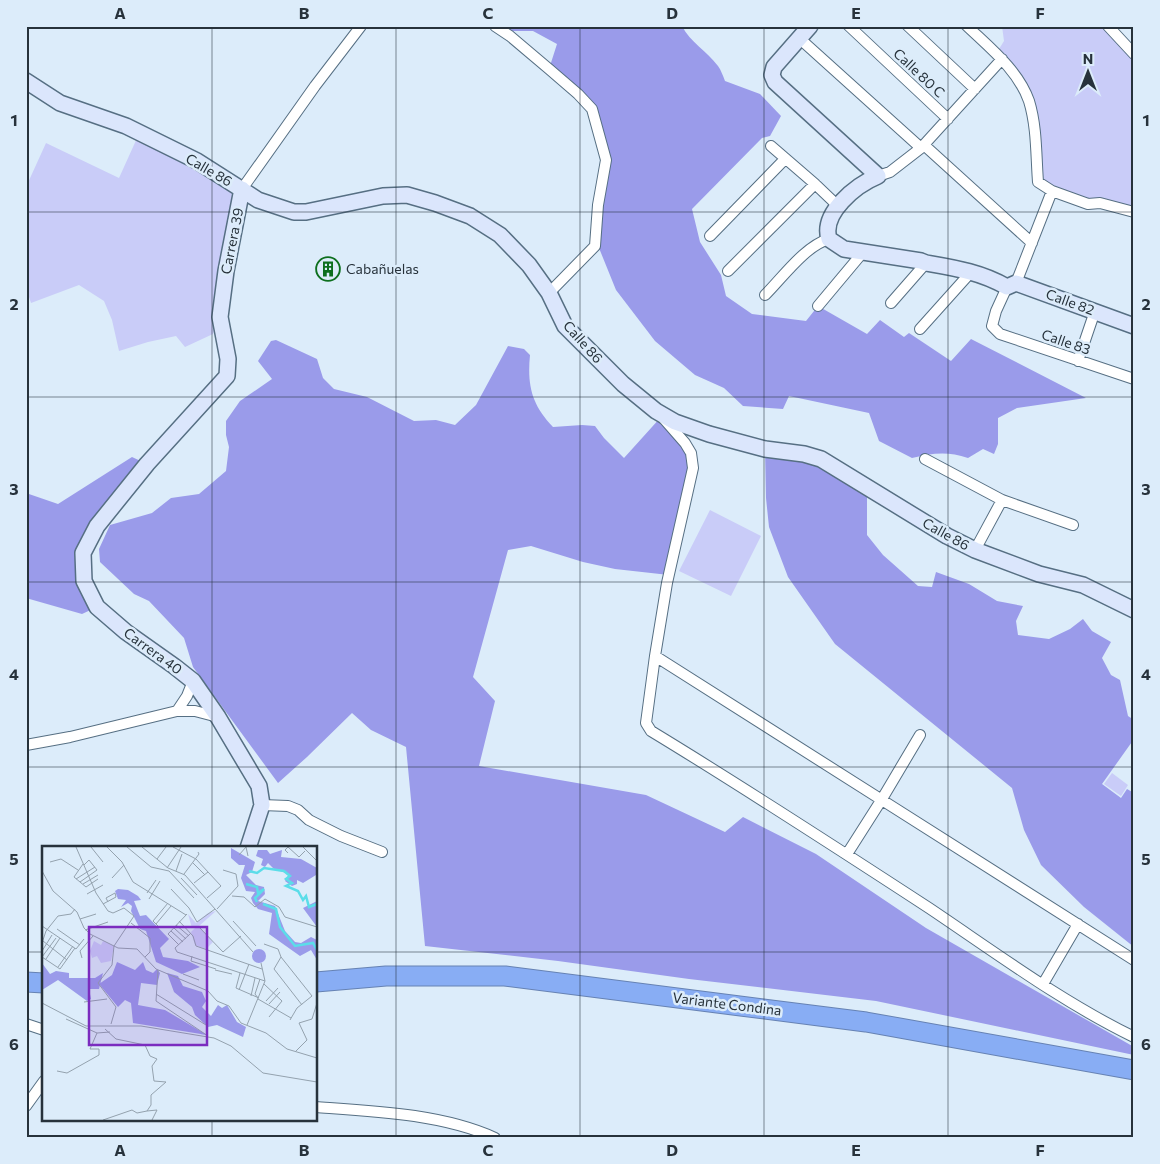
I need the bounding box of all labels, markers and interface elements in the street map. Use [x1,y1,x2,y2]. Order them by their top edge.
text: A [114,3,126,22]
text: B [299,3,310,22]
text: C [483,3,494,22]
text: D [666,3,678,22]
text: E [851,3,861,22]
text: F [1035,3,1045,22]
street label: Calle 80 C [890,45,949,101]
north arrow [1062,48,1112,98]
text: N [1083,50,1093,67]
text: 1 [10,110,18,129]
text: 1 [1142,110,1150,129]
street label: Calle 86 [183,149,236,190]
street label: Carrera 39 [217,206,246,276]
building icon: Cabañuelas [315,256,341,282]
place label: Cabañuelas [346,260,419,277]
street label: Calle 82 [1044,285,1097,318]
text: 2 [9,294,19,313]
text: 2 [1141,294,1151,313]
street label: Calle 86 [560,317,607,366]
street label: Calle 83 [1039,325,1093,358]
text: 3 [9,479,19,498]
text: 3 [1141,479,1151,498]
street label: Calle 86 [920,514,973,553]
street label: Carrera 40 [121,624,186,678]
text: 4 [9,664,19,683]
text: 4 [1141,664,1151,683]
inset map [42,846,318,1122]
text: 5 [9,849,19,868]
text: 5 [1141,849,1151,868]
street label: Variante Condina [672,988,782,1019]
text: 6 [9,1034,19,1053]
text: 6 [1141,1034,1151,1053]
text: A [114,1140,126,1159]
text: B [299,1140,310,1159]
text: C [483,1140,494,1159]
text: D [666,1140,678,1159]
text: E [851,1140,861,1159]
text: F [1035,1140,1045,1159]

